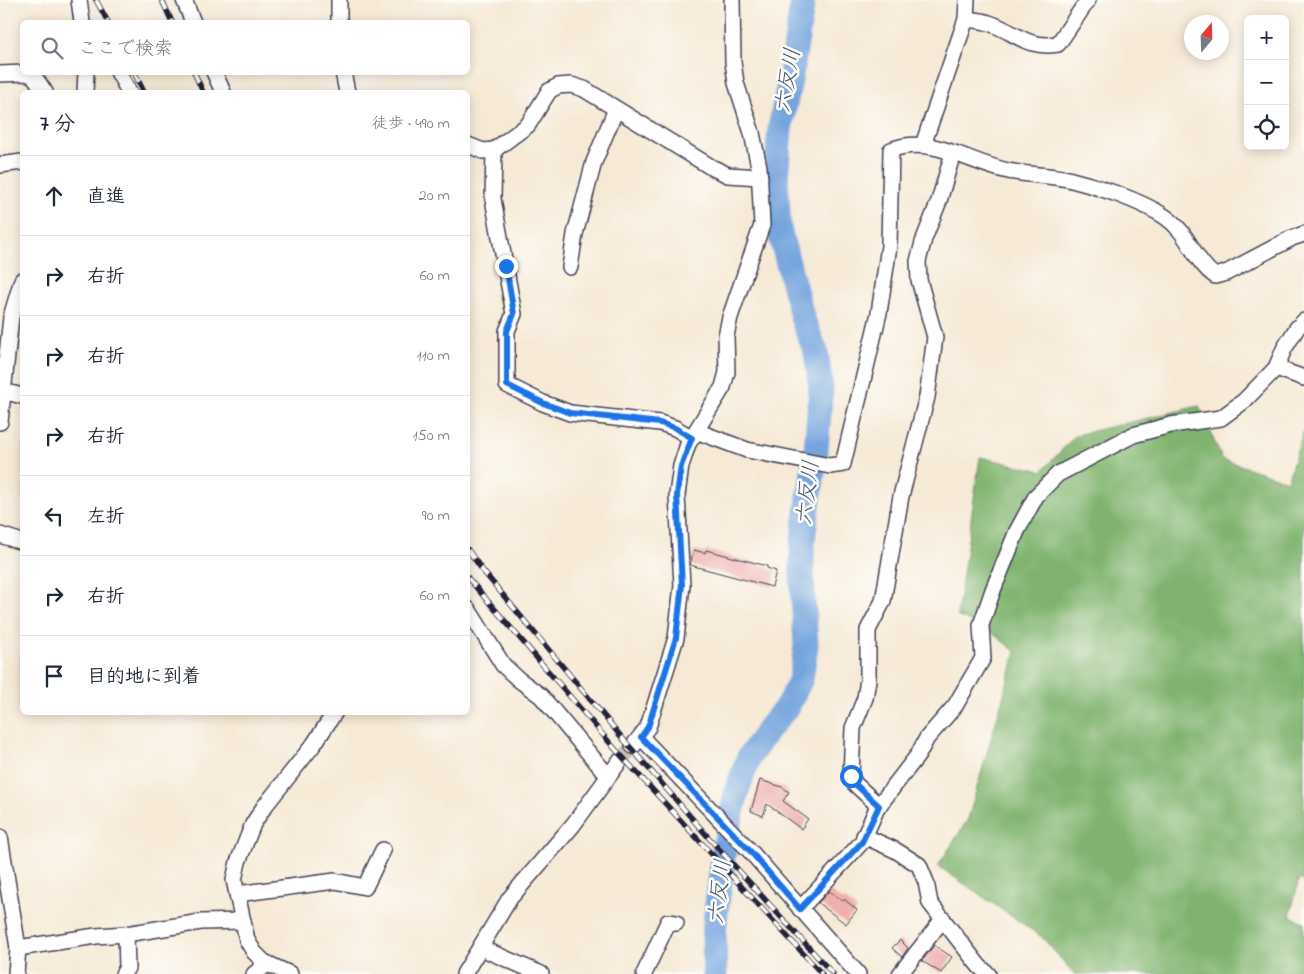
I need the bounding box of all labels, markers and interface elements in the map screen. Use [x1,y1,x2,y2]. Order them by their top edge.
north arrow [1184,15,1229,60]
map controls [1244,15,1289,150]
button: + [1244,15,1289,60]
search box [20,20,470,75]
icon: search [38,34,66,62]
text: ここで検索 [78,36,173,63]
water label: 六反川 [768,46,810,116]
button: − [1244,60,1289,105]
button: locate [1244,105,1289,150]
text: 7 分 [40,110,75,140]
text: 徒歩 · 490 m [372,112,450,136]
icon: ahead [40,182,68,210]
text: 直進 [87,184,125,211]
text: 20 m [419,184,450,208]
route end [495,255,518,278]
icon: right [40,262,68,290]
text: 右折 [87,264,125,291]
text: 60 m [420,264,450,288]
icon: right [40,342,68,370]
text: 右折 [87,344,125,371]
text: 110 m [416,344,450,368]
icon: right [40,422,68,450]
text: 右折 [87,424,125,451]
text: 150 m [412,424,450,448]
water label: 六反川 [789,458,829,528]
icon: left [40,502,68,530]
text: 左折 [87,504,125,531]
text: 90 m [422,504,450,528]
icon: right [40,582,68,610]
text: 右折 [87,584,125,611]
text: 60 m [420,584,450,608]
icon: arrive [40,662,68,690]
text: 目的地に到着 [87,664,201,691]
route start [840,765,863,788]
water label: 六反川 [701,857,741,927]

